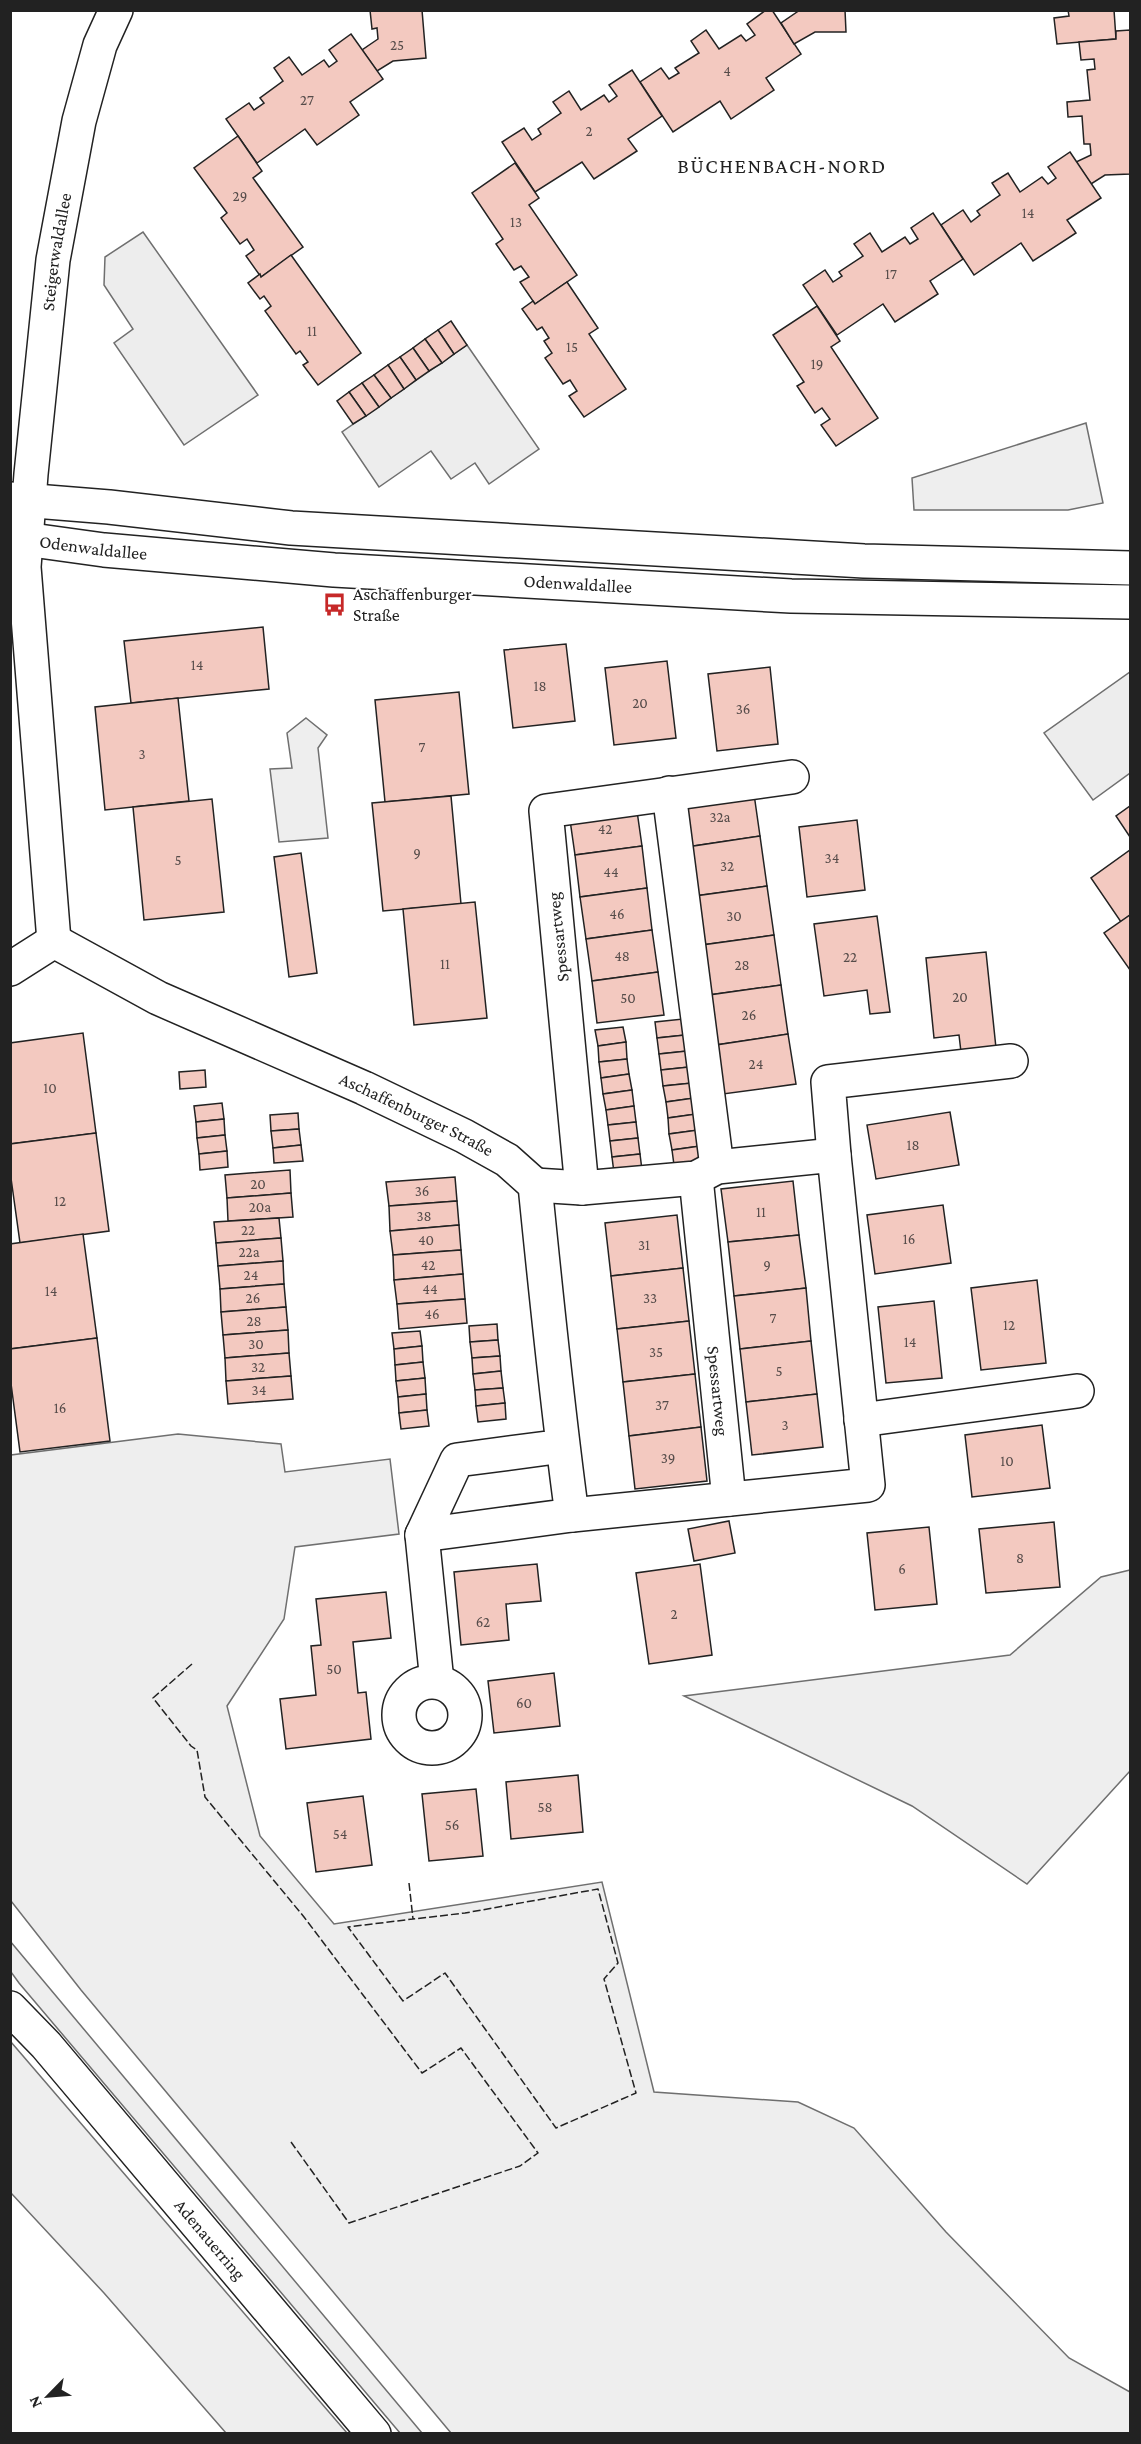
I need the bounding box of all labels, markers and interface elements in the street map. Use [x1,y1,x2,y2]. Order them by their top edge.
house number: 25 [390,37,404,53]
house number: 4 [723,63,731,79]
house number: 27 [300,92,314,108]
house number: 2 [585,123,593,139]
district label: BÜCHENBACH-NORD [677,154,887,178]
house number: 29 [233,188,247,204]
street label: Steigerwaldallee [38,191,75,312]
house number: 14 [1022,205,1034,221]
house number: 13 [510,214,522,230]
house number: 17 [885,266,897,282]
house number: 11 [307,323,317,339]
house number: 15 [566,339,578,355]
house number: 19 [811,356,823,372]
street label: Odenwaldallee [38,531,148,564]
street label: Odenwaldallee [523,571,633,597]
place label: Aschaffenburger Straße [353,584,472,625]
bus stop icon: Aschaffenburger Straße [322,591,348,617]
house number: 14 [191,657,203,673]
house number: 18 [533,678,547,694]
house number: 20 [632,695,648,711]
house number: 36 [736,701,750,717]
house number: 7 [419,739,426,755]
house number: 3 [138,746,146,762]
house number: 32a [709,809,731,825]
house number: 42 [598,821,612,837]
house number: 9 [413,845,421,861]
house number: 34 [825,850,839,866]
house number: 5 [174,852,182,868]
house number: 32 [720,858,734,874]
house number: 44 [603,864,619,880]
street label: Spessartweg [543,891,573,983]
house number: 46 [609,906,625,922]
house number: 30 [726,908,742,924]
house number: 48 [614,948,630,964]
house number: 22 [843,949,857,965]
house number: 11 [440,956,450,972]
house number: 28 [734,957,750,973]
house number: 20 [952,989,968,1005]
house number: 50 [620,990,636,1006]
house number: 26 [742,1007,756,1023]
house number: 24 [749,1056,763,1072]
street label: Aschaffenburger Straße [336,1068,497,1160]
house number: 10 [43,1080,57,1096]
house number: 18 [906,1137,920,1153]
house number: 20 [250,1176,266,1192]
house number: 36 [415,1183,429,1199]
house number: 12 [54,1193,66,1209]
house number: 20a [249,1199,271,1215]
house number: 11 [756,1204,766,1220]
house number: 38 [416,1208,432,1224]
house number: 22 [241,1222,255,1238]
house number: 16 [903,1231,915,1247]
house number: 40 [418,1232,434,1248]
house number: 31 [638,1237,650,1253]
house number: 22a [238,1244,260,1260]
house number: 42 [421,1257,435,1273]
house number: 9 [763,1257,771,1273]
house number: 24 [244,1267,258,1283]
house number: 44 [422,1281,438,1297]
house number: 14 [45,1283,57,1299]
house number: 26 [246,1290,260,1306]
house number: 33 [643,1290,657,1306]
house number: 46 [424,1306,440,1322]
house number: 7 [770,1310,777,1326]
house number: 28 [246,1313,262,1329]
house number: 12 [1003,1317,1015,1333]
house number: 14 [904,1334,916,1350]
house number: 30 [248,1336,264,1352]
house number: 35 [649,1344,663,1360]
street label: Spessartweg [703,1345,732,1437]
house number: 32 [251,1359,265,1375]
house number: 5 [775,1363,783,1379]
house number: 34 [252,1382,266,1398]
house number: 37 [655,1397,669,1413]
house number: 16 [54,1400,66,1416]
house number: 3 [781,1417,789,1433]
house number: 39 [661,1450,675,1466]
house number: 10 [1000,1453,1014,1469]
house number: 8 [1016,1550,1024,1566]
house number: 6 [898,1561,906,1577]
house number: 2 [670,1606,678,1622]
house number: 62 [476,1614,490,1630]
house number: 50 [326,1661,342,1677]
house number: 60 [516,1695,532,1711]
house number: 58 [537,1799,553,1815]
house number: 56 [445,1817,459,1833]
house number: 54 [333,1826,347,1842]
street label: Adenauerring [170,2195,250,2284]
north arrow [18,2366,78,2426]
text: N [25,2394,45,2411]

